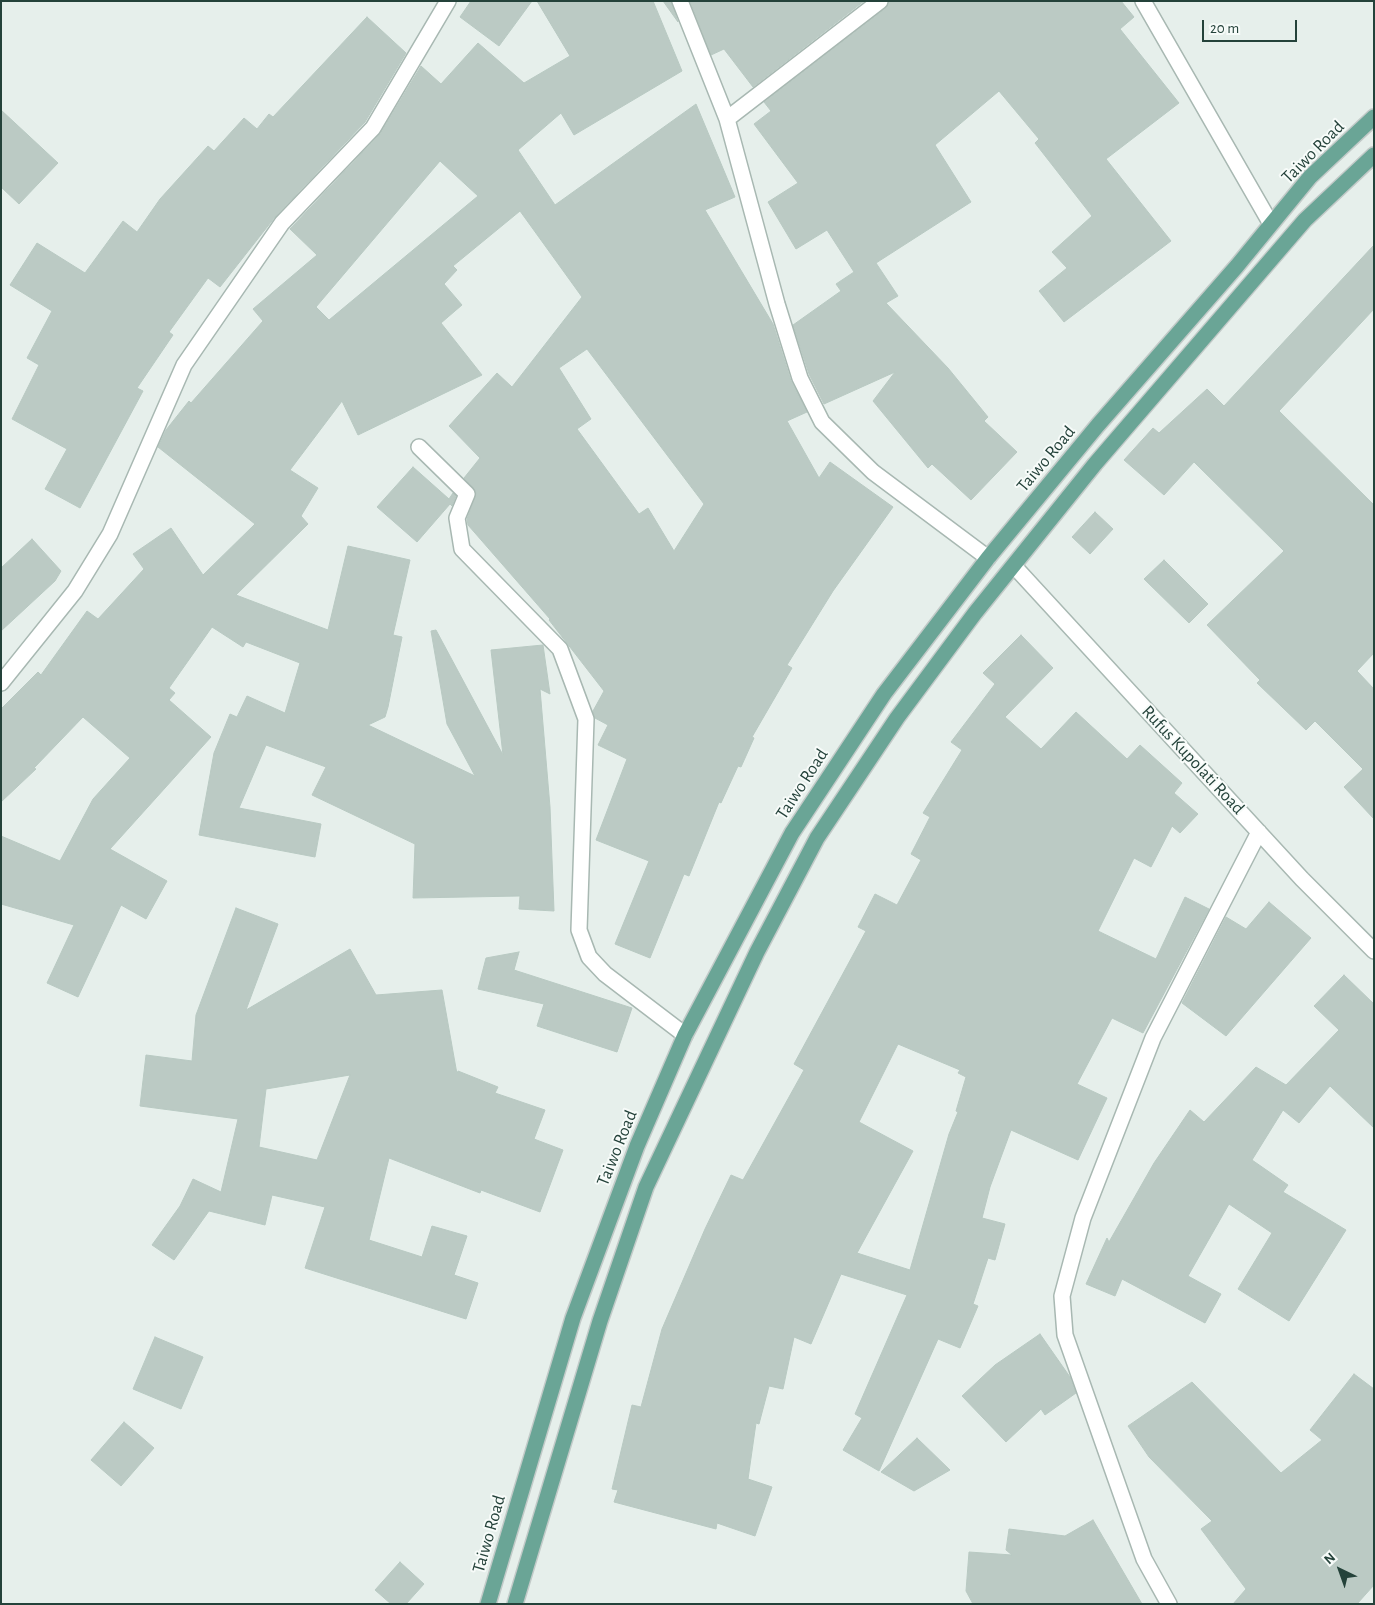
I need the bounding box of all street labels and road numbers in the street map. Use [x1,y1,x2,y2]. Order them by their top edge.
street label: Taiwo Road [1277,116,1349,188]
street label: Taiwo Road [1012,422,1080,496]
street label: Rufus Kupolati Road [1137,701,1249,819]
street label: Taiwo Road [771,745,833,823]
street label: Taiwo Road [592,1107,642,1189]
street label: Taiwo Road [468,1493,510,1575]

